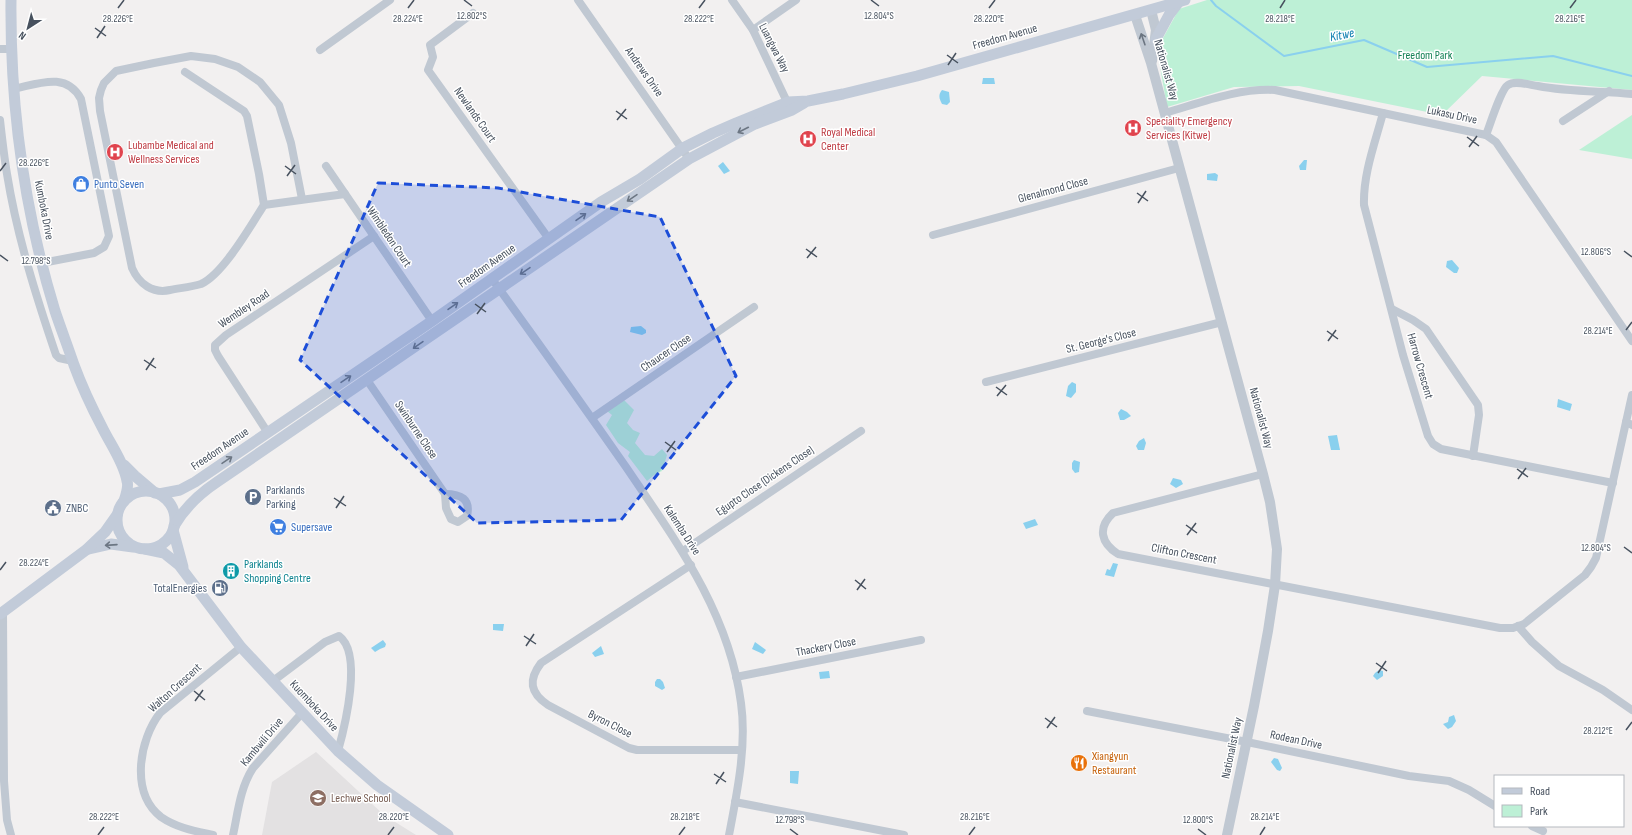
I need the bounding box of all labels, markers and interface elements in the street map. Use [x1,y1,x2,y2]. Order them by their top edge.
north arrow [8,8,48,48]
text: 12.802°S [457,10,487,22]
text: 12.804°S [864,10,894,22]
text: 28.226°E [103,13,133,25]
text: 28.224°E [393,13,423,25]
text: 28.222°E [684,13,714,25]
text: 28.220°E [974,13,1004,25]
text: 28.218°E [1265,13,1295,25]
text: 28.216°E [1555,13,1585,25]
street label: Luangwa Way [755,21,793,76]
street label: Freedom Avenue [971,21,1039,53]
water label: Kitwe [1329,25,1355,45]
text: N [16,29,29,43]
one-way arrow [1139,32,1146,45]
street label: Nationalist Way [1150,38,1182,103]
street label: Andrews Drive [621,43,667,100]
park label: Freedom Park [1398,48,1453,63]
street label: Newlands Court [451,85,500,146]
street label: Lukasu Drive [1426,102,1479,128]
place label: Speciality Emergency Services (Kitwe) [1146,114,1233,143]
hospital icon: Speciality Emergency Services (Kitwe) [1123,118,1143,138]
place label: Royal Medical Center [821,125,875,154]
one-way arrow [737,127,749,134]
hospital icon: Royal Medical Center [798,129,818,149]
place label: Lubambe Medical and Wellness Services [128,138,214,167]
hospital icon: Lubambe Medical and Wellness Services [105,142,125,162]
text: 28.226°E [19,157,49,169]
street label: Glenalmond Close [1016,173,1090,207]
shop icon: Punto Seven [71,174,91,194]
place label: Punto Seven [94,177,144,192]
street label: Kumboka Drive [31,179,57,241]
one-way arrow [627,194,638,202]
street label: Wimbledon Court [363,204,415,270]
one-way arrow [575,213,586,221]
street label: Freedom Avenue [456,241,519,291]
text: 12.806°S [1581,246,1611,258]
text: 12.798°S [21,255,51,267]
one-way arrow [520,267,531,275]
street label: Wembley Road [216,286,272,332]
one-way arrow [448,302,459,310]
street label: St. George's Close [1064,325,1138,357]
text: 28.214°E [1583,325,1613,337]
street label: Chaucer Close [638,331,694,375]
street label: Harrow Crescent [1403,331,1437,401]
one-way arrow [412,341,423,349]
one-way arrow [340,375,351,383]
street label: Nationalist Way [1246,386,1276,451]
street label: Swinburne Close [391,398,441,462]
street label: Freedom Avenue [188,424,252,474]
street label: Egupto Close (Dickens Close) [713,443,817,519]
one-way arrow [221,456,232,464]
place label: Parklands Parking [266,483,305,512]
parking icon: Parklands Parking [243,487,263,507]
public building icon: ZNBC [43,498,63,518]
place label: ZNBC [66,501,88,516]
street label: Kalemba Drive [660,502,704,558]
supermarket icon: Supersave [268,517,288,537]
place label: Supersave [291,520,333,535]
street label: Clifton Crescent [1150,540,1218,568]
one-way arrow [105,542,118,549]
text: 12.804°S [1581,542,1611,554]
text: 28.224°E [19,557,49,569]
place label: Parklands Shopping Centre [244,557,311,586]
building icon: Parklands Shopping Centre [221,561,241,581]
fuel station icon: TotalEnergies [210,578,230,598]
place label: TotalEnergies [153,581,207,596]
street label: Thackery Close [795,634,857,660]
street label: Walton Crescent [145,660,205,716]
street label: Kuomboka Drive [286,677,342,735]
street label: Byron Close [586,707,635,742]
street label: Kambwili Drive [237,714,287,769]
street label: Nationalist Way [1218,715,1246,780]
text: 28.212°E [1583,725,1613,737]
street label: Rodean Drive [1269,727,1324,753]
place label: Xiangyun Restaurant [1091,749,1137,778]
restaurant icon: Xiangyun Restaurant [1069,753,1089,773]
legend [1494,775,1624,827]
text: Road [1530,784,1550,799]
school or university icon: Lechwe School [308,788,328,808]
place label: Lechwe School [331,791,391,806]
text: Park [1530,804,1548,819]
text: 28.222°E [89,811,119,823]
text: 28.220°E [379,811,409,823]
text: 28.218°E [670,811,700,823]
text: 28.216°E [960,811,990,823]
text: 28.214°E [1250,811,1280,823]
text: 12.798°S [775,814,805,826]
text: 12.800°S [1183,814,1213,826]

